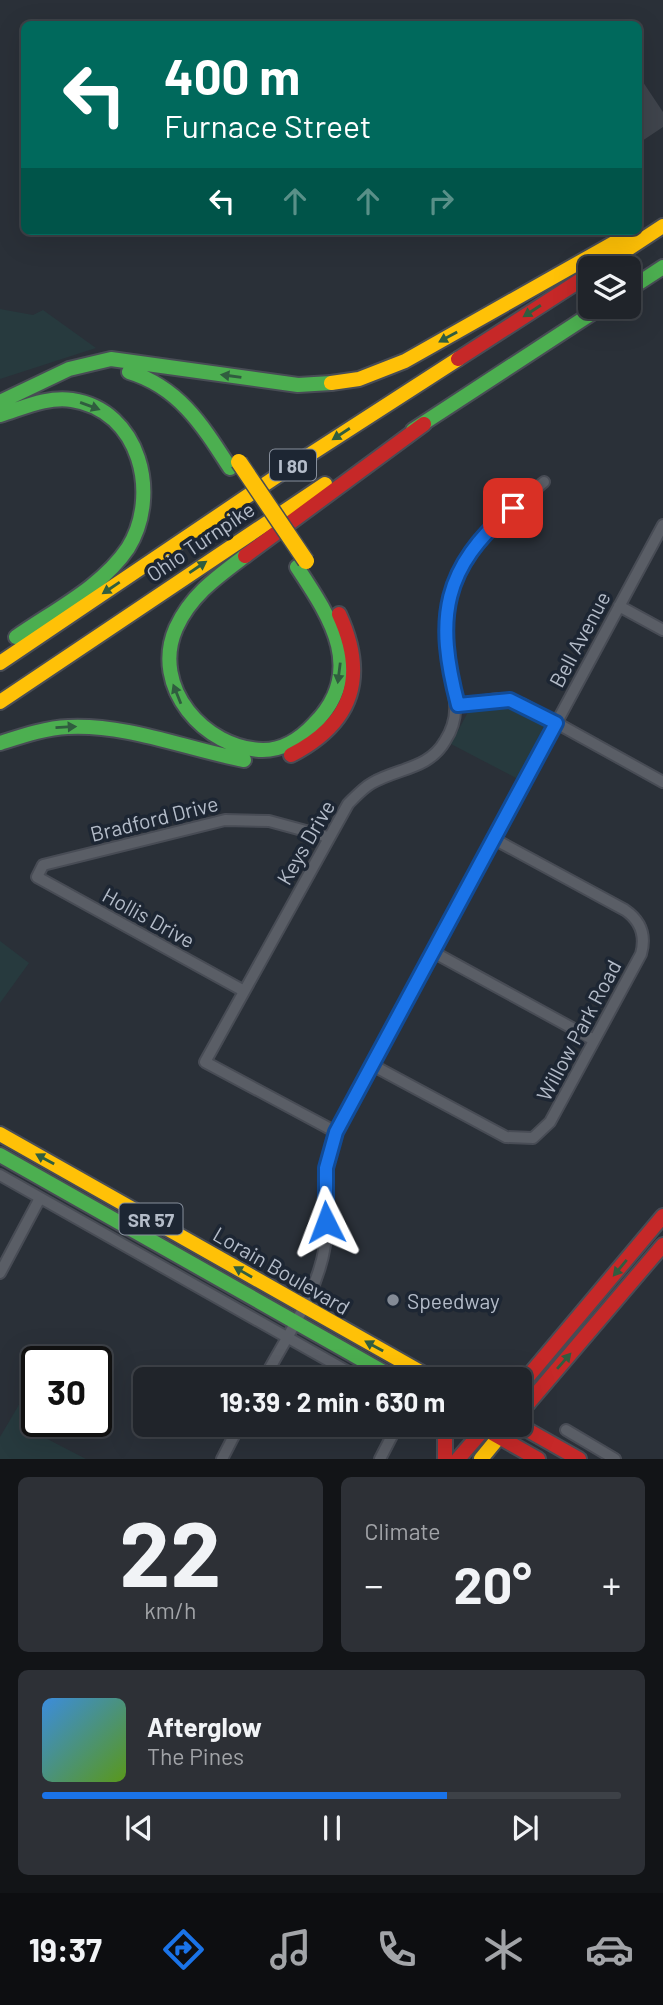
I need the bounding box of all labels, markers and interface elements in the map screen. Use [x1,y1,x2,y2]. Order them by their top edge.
text: 400 m [164,46,300,105]
icon: left [49,49,140,140]
text: Furnace Street [164,106,371,144]
icon: left [203,182,241,220]
icon: ahead [276,182,314,220]
icon: ahead [349,182,387,220]
icon: right [422,182,460,220]
map controls [578,256,641,319]
button: layers [578,256,641,319]
one-way arrow [523,304,542,317]
one-way arrow [438,331,458,343]
one-way arrow [220,370,242,381]
one-way arrow [79,400,100,411]
one-way arrow [331,428,351,441]
road number: I 80 [270,450,316,480]
pin [483,478,543,538]
icon: arrive [494,489,532,527]
street label: Ohio Turnpike [141,496,259,586]
one-way arrow [189,561,208,574]
one-way arrow [102,581,120,595]
street label: Bell Avenue [543,587,615,691]
one-way arrow [334,662,345,684]
one-way arrow [171,683,182,704]
one-way arrow [55,721,77,732]
street label: Bradford Drive [87,790,221,846]
street label: Keys Drive [271,795,339,889]
street label: Hollis Drive [99,882,199,952]
street label: Willow Park Road [530,955,626,1105]
one-way arrow [35,1153,55,1165]
position arrow [289,1185,363,1259]
road number: SR 57 [120,1204,182,1234]
street label: Lorain Boulevard [209,1221,355,1319]
one-way arrow [613,1260,628,1277]
one-way arrow [233,1266,252,1278]
place label: Speedway [407,1288,500,1313]
marker: Speedway [385,1292,401,1308]
one-way arrow [364,1340,383,1352]
speed limit sign: 30 [21,1346,112,1437]
one-way arrow [556,1353,571,1370]
text: 19:39 · 2 min · 630 m [220,1386,445,1417]
text: 22 [119,1496,221,1605]
text: Climate [365,1517,441,1545]
text: 20° [454,1552,532,1614]
text: − [365,1561,384,1607]
text: + [602,1561,621,1607]
text: km/h [144,1596,196,1624]
text: Afterglow [147,1711,262,1742]
text: The Pines [147,1742,244,1770]
icon: previous [120,1809,158,1847]
icon: pause [313,1809,351,1847]
icon: next [506,1809,544,1847]
icon: directions [159,1925,208,1974]
icon: music [266,1925,315,1974]
icon: phone [372,1925,421,1974]
icon: climate [479,1925,528,1974]
icon: car [585,1925,634,1974]
text: 19:37 [29,1930,102,1968]

